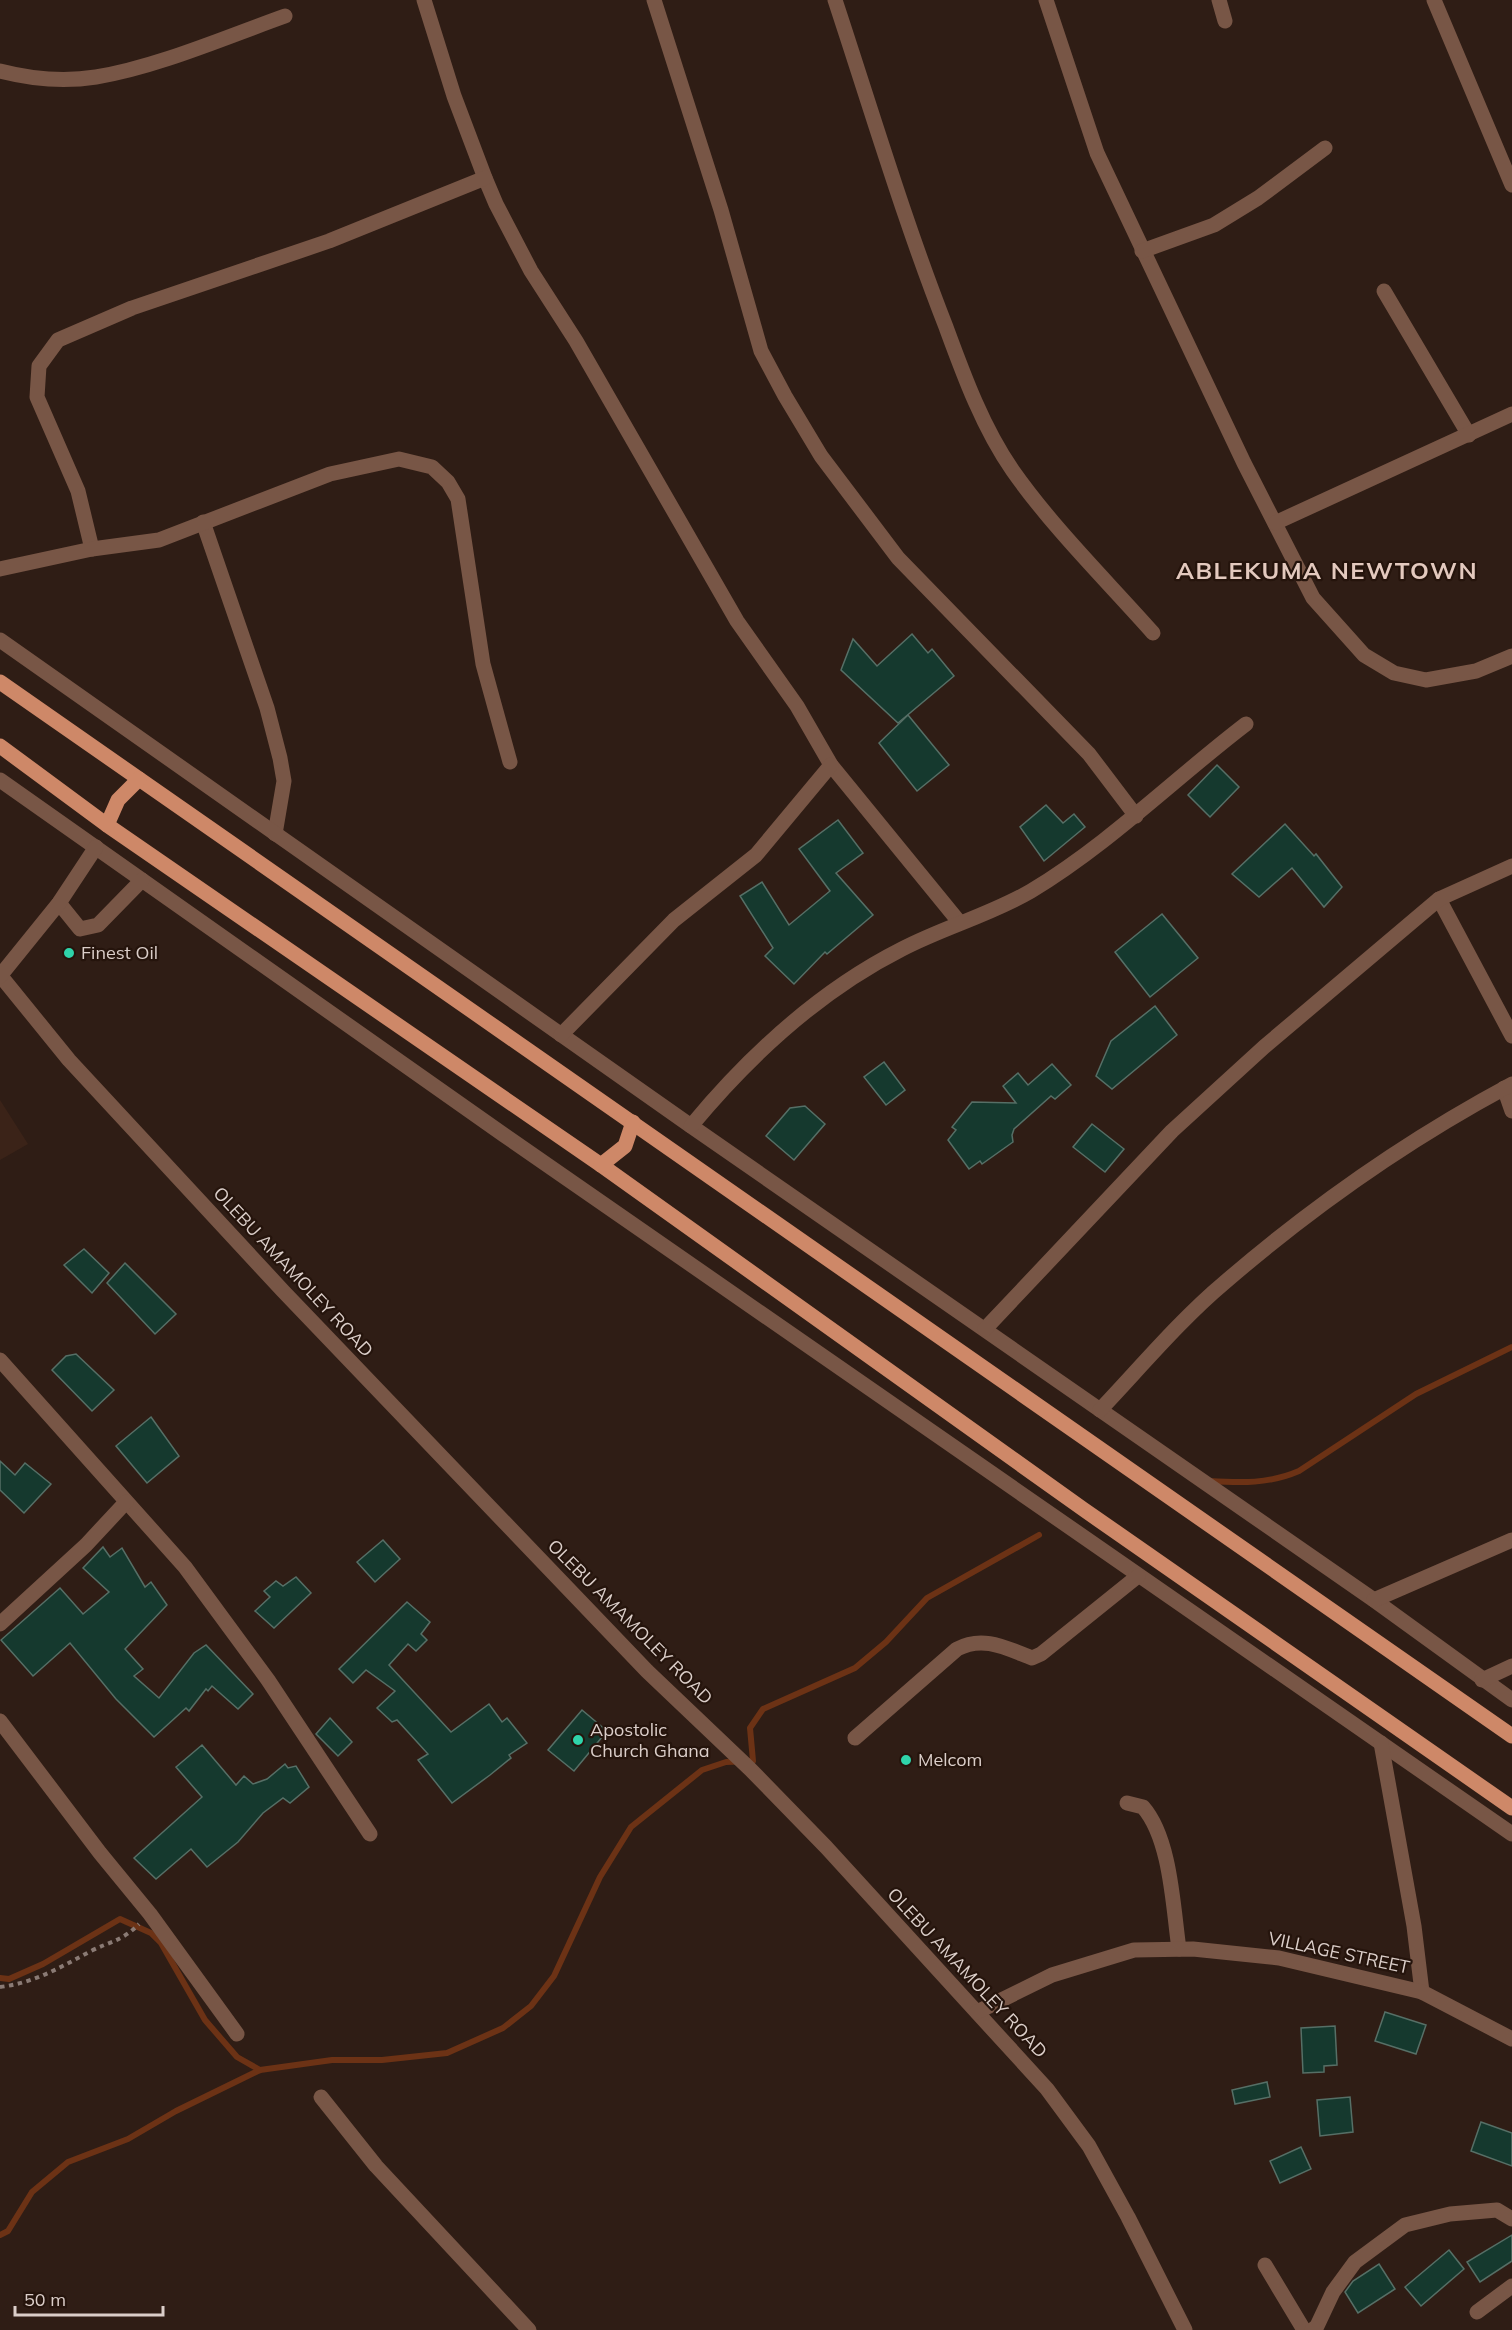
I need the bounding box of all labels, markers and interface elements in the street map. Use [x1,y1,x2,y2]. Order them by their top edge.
district label: ABLEKUMA NEWTOWN [1176,555,1478,585]
place label: Finest Oil [81,941,158,964]
marker: Finest Oil [62,946,76,960]
street label: OLEBU AMAMOLEY ROAD [208,1182,378,1361]
street label: OLEBU AMAMOLEY ROAD [543,1534,718,1709]
place label: Apostolic Church Ghana [590,1718,710,1762]
marker: Apostolic Church Ghana [571,1733,585,1747]
place label: Melcom [918,1748,982,1771]
marker: Melcom [899,1753,913,1767]
street label: OLEBU AMAMOLEY ROAD [882,1883,1052,2062]
street label: VILLAGE STREET [1266,1926,1412,1979]
scale bar [15,2279,164,2317]
text: 50 m [24,2288,66,2311]

